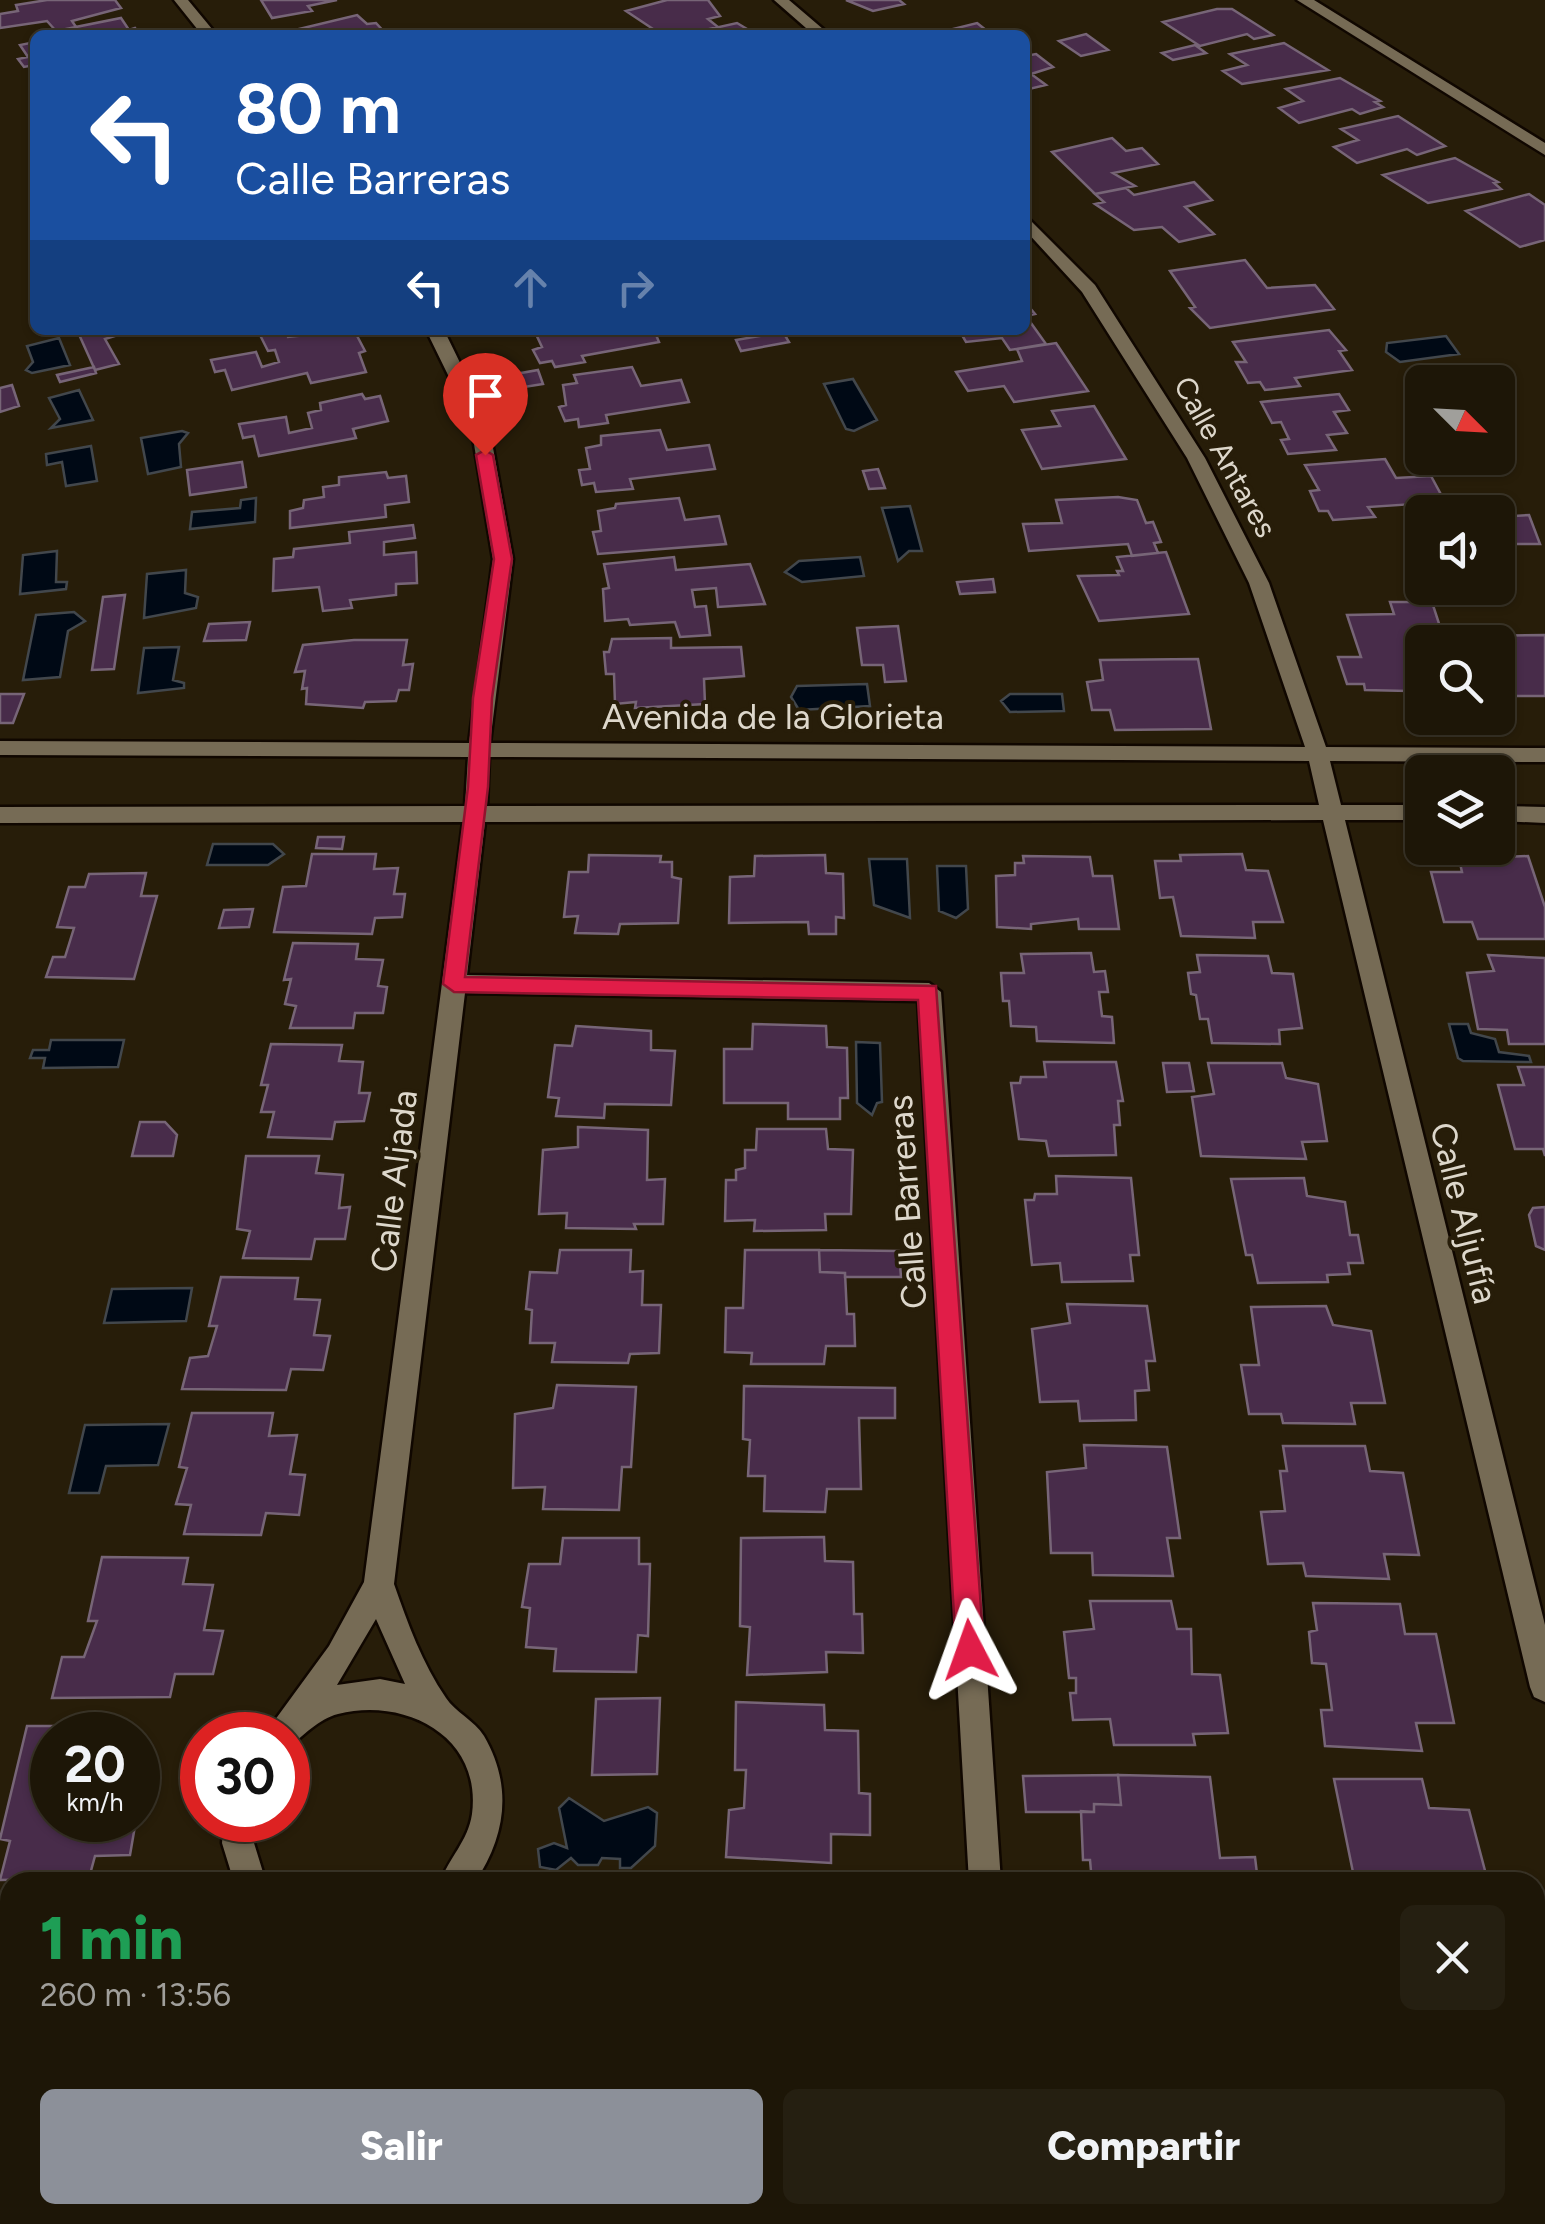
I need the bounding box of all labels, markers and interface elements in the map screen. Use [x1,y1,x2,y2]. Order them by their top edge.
text: 80 m [235,66,401,151]
icon: left [70,70,200,200]
text: Calle Barreras [235,151,510,205]
icon: left [398,260,453,315]
icon: ahead [503,260,558,315]
icon: right [608,260,663,315]
pin [443,353,528,456]
north arrow [1405,365,1515,475]
map controls [1405,365,1515,865]
icon: arrive [458,368,513,423]
street label: Calle Antares [1166,370,1285,544]
button: sound [1405,495,1515,605]
button: search [1405,625,1515,735]
street label: Avenida de la Glorieta [602,696,944,738]
button: layers [1405,755,1515,865]
street label: Calle Aljada [362,1087,426,1275]
street label: Calle Barreras [879,1094,935,1310]
street label: Calle Aljufía [1421,1118,1507,1308]
position arrow [918,1598,1022,1702]
speed limit sign: 30 [180,1712,310,1842]
text: 20 [64,1734,126,1795]
text: km/h [66,1787,124,1817]
text: 1 min [40,1902,183,1974]
button: close [1400,1905,1505,2010]
text: 260 m · 13:56 [40,1976,231,2014]
button: Salir [40,2089,763,2204]
button: Compartir [783,2089,1505,2204]

